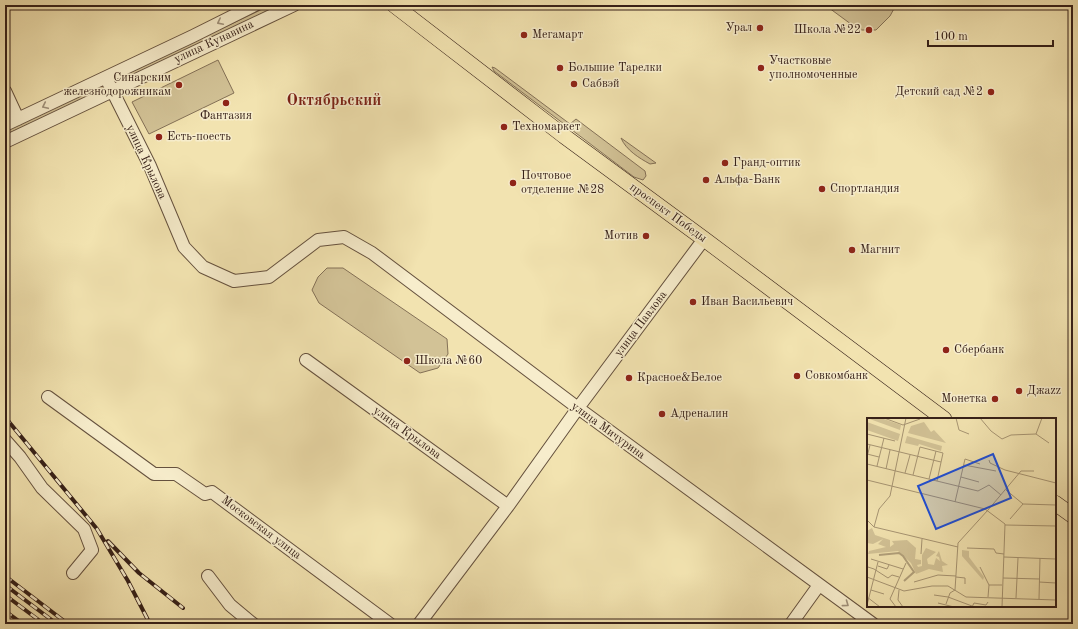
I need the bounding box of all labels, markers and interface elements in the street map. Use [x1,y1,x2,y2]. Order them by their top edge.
street label: улица Кунавина [172,18,256,66]
one-way arrow [217,18,224,25]
place label: Урал [726,22,752,34]
scale bar [928,22,1053,48]
marker: Урал [755,23,765,33]
place label: Школа №22 [794,24,861,36]
marker: Школа №22 [864,25,874,35]
place label: Мегамарт [532,29,583,41]
marker: Мегамарт [519,30,529,40]
text: 100 m [934,31,968,43]
place label: Участковые уполномоченные [769,55,858,81]
place label: Большие Тарелки [568,62,662,74]
marker: Большие Тарелки [555,63,565,73]
marker: Участковые уполномоченные [756,63,766,73]
place label: Синарским железнодорожникам [63,72,171,98]
place label: Сабвэй [582,78,620,90]
marker: Сабвэй [569,79,579,89]
marker: Синарским железнодорожникам [174,80,184,90]
place label: Детский сад №2 [895,86,983,98]
marker: Детский сад №2 [986,87,996,97]
district label: Октябрьский [287,93,381,109]
marker: Фантазия [221,98,231,108]
one-way arrow [42,101,49,109]
place label: Фантазия [200,110,252,122]
place label: Техномаркет [512,121,581,133]
marker: Техномаркет [499,122,509,132]
street label: улица Крылова [124,123,169,201]
place label: Есть-поесть [167,131,231,143]
marker: Есть-поесть [154,132,164,142]
place label: Гранд-оптик [733,157,801,169]
marker: Гранд-оптик [720,158,730,168]
place label: Почтовое отделение №28 [521,170,604,196]
place label: Альфа-Банк [714,174,780,186]
marker: Альфа-Банк [701,175,711,185]
marker: Почтовое отделение №28 [508,178,518,188]
street label: проспект Победы [627,181,709,245]
place label: Спортландия [830,183,899,195]
marker: Спортландия [817,184,827,194]
place label: Мотив [604,230,638,242]
marker: Мотив [641,231,651,241]
place label: Магнит [860,244,900,256]
marker: Магнит [847,245,857,255]
street label: улица Павлова [612,289,670,359]
place label: Иван Васильевич [701,296,793,308]
marker: Иван Васильевич [688,297,698,307]
place label: Сбербанк [954,344,1004,356]
marker: Сбербанк [941,345,951,355]
place label: Школа №60 [415,355,482,367]
marker: Школа №60 [402,356,412,366]
place label: Совкомбанк [805,370,868,382]
marker: Совкомбанк [792,371,802,381]
place label: Красное&Белое [637,372,723,384]
marker: Красное&Белое [624,373,634,383]
place label: Джаzz [1027,385,1061,397]
marker: Джаzz [1014,386,1024,396]
place label: Монетка [941,393,987,405]
marker: Монетка [990,394,1000,404]
street label: улица Мичурина [569,400,647,462]
street label: улица Крылова [371,404,443,462]
place label: Адреналин [670,408,729,420]
marker: Адреналин [657,409,667,419]
inset map [867,418,1056,607]
street label: Московская улица [219,494,303,562]
one-way arrow [842,600,849,607]

